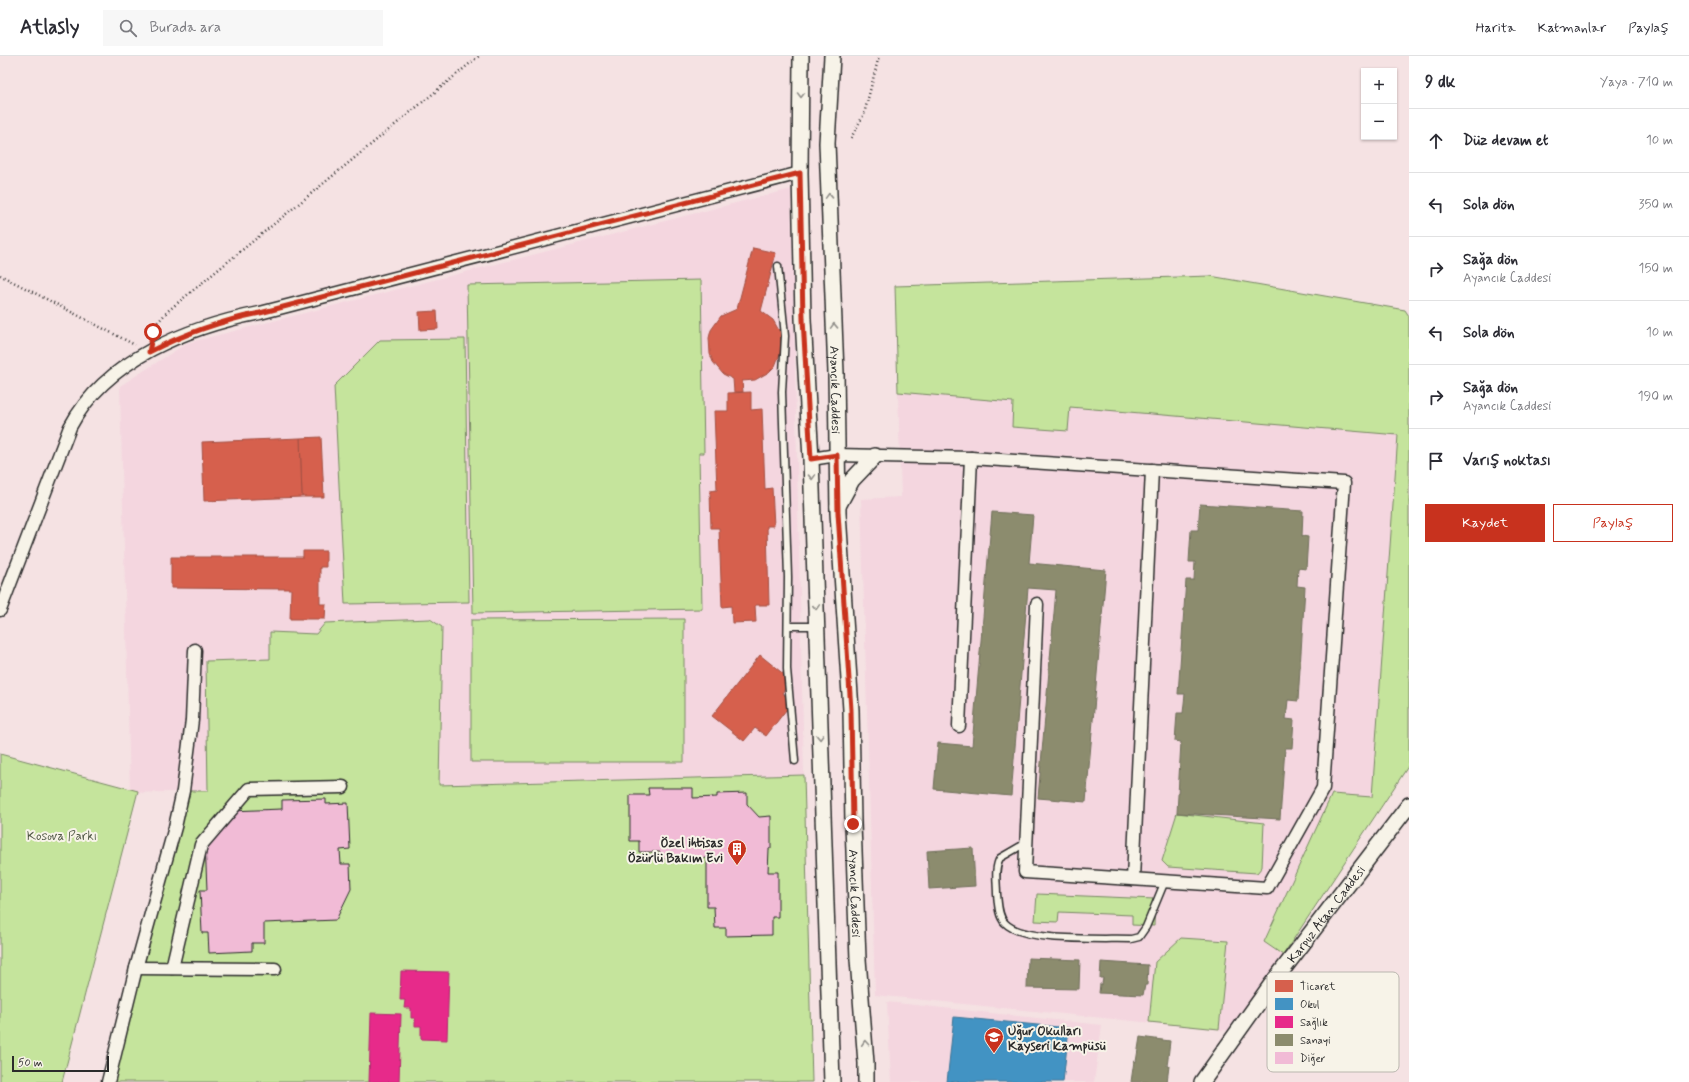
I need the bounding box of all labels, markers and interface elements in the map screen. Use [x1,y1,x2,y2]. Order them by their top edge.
search box [103,10,383,46]
text: Atlasly [20,15,79,40]
icon: search [117,17,139,39]
text: Burada ara [149,18,221,38]
text: Harita [1475,19,1516,37]
text: Katmanlar [1538,19,1606,37]
text: Paylaş [1628,19,1669,37]
map controls [1361,68,1397,140]
button: + [1361,68,1397,104]
text: 9 dk [1425,71,1455,93]
text: Yaya · 710 m [1600,74,1673,91]
one-way arrow [797,92,805,98]
button: − [1361,104,1397,140]
icon: ahead [1425,130,1447,152]
text: Düz devam et [1463,131,1548,151]
text: 10 m [1646,132,1673,149]
one-way arrow [825,193,834,199]
icon: left [1425,194,1447,216]
text: Sola dön [1463,195,1515,215]
text: 350 m [1639,196,1673,213]
text: Sağa dön [1463,250,1518,270]
icon: right [1425,258,1447,280]
text: 150 m [1639,260,1673,277]
text: Ayancık Caddesi [1463,270,1551,287]
icon: left [1425,322,1447,344]
route start [144,323,162,341]
one-way arrow [830,323,838,329]
text: Sola dön [1463,323,1515,343]
text: 10 m [1646,324,1673,341]
street label: Ayancık Caddesi [825,345,844,434]
text: Sağa dön [1463,378,1518,398]
icon: right [1425,386,1447,408]
text: 190 m [1638,388,1673,405]
text: Ayancık Caddesi [1463,398,1551,415]
icon: arrive [1425,450,1447,472]
text: Varış noktası [1463,451,1551,471]
one-way arrow [808,474,816,480]
button: Kaydet [1425,504,1545,542]
button: Paylaş [1553,504,1673,542]
one-way arrow [812,604,820,610]
one-way arrow [816,734,825,740]
route end [844,815,862,833]
park label: Kosova Parkı [27,828,97,845]
place label: Özel ihtisas Özürlü Bakım Evi [628,835,723,867]
building icon: Özel ihtisas Özürlü Bakım Evi [726,838,748,866]
street label: Ayancık Caddesi [844,849,864,938]
street label: Karpuz Atan Caddesi [1284,862,1370,967]
legend [1267,972,1399,1072]
text: Ticaret [1300,980,1336,994]
text: Okul [1300,998,1320,1012]
text: Sağlık [1300,1016,1328,1030]
place label: Uğur Okulları Kayseri Kampüsü [1008,1023,1106,1055]
school or university icon: Uğur Okulları Kayseri Kampüsü [983,1026,1005,1054]
text: Sanayi [1300,1034,1331,1048]
one-way arrow [860,1040,869,1046]
text: Diğer [1300,1052,1326,1066]
scale bar [12,1054,109,1073]
text: 50 m [18,1056,43,1070]

